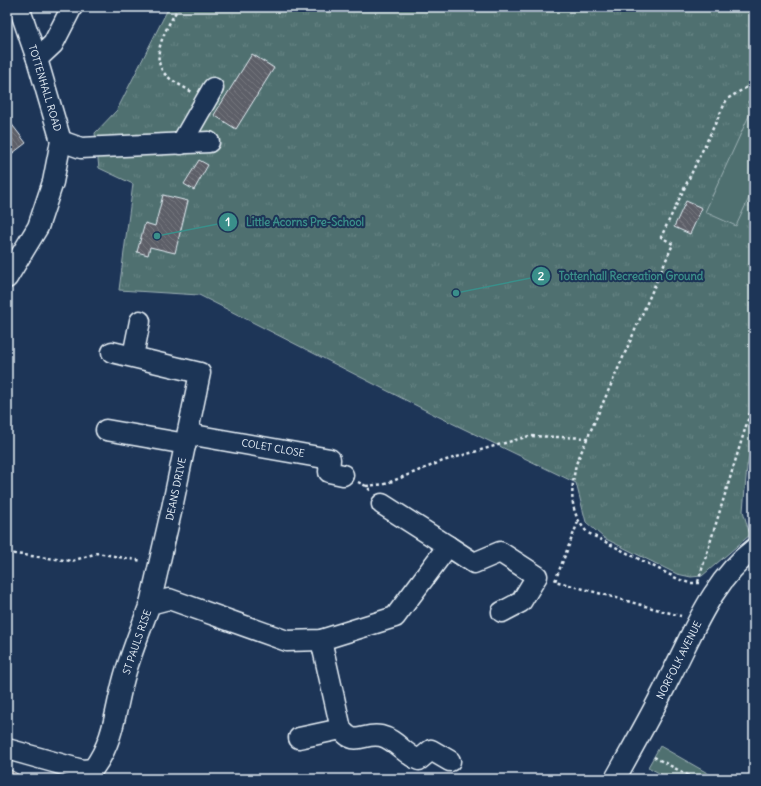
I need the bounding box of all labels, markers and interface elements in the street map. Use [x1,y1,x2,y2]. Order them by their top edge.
street label: TOTTENHALL ROAD [26,43,64,133]
callout: Little Acorns Pre-School [218,210,372,233]
text: 1 [226,214,230,229]
text: Little Acorns Pre-School [246,215,364,229]
callout: Tottenhall Recreation Ground [531,264,711,287]
text: 2 [538,268,545,283]
text: Tottenhall Recreation Ground [559,269,704,283]
street label: COLET CLOSE [240,436,306,460]
street label: DEANS DRIVE [163,456,189,522]
street label: ST PAULS RISE [120,608,154,676]
street label: NORFOLK AVENUE [654,619,704,701]

